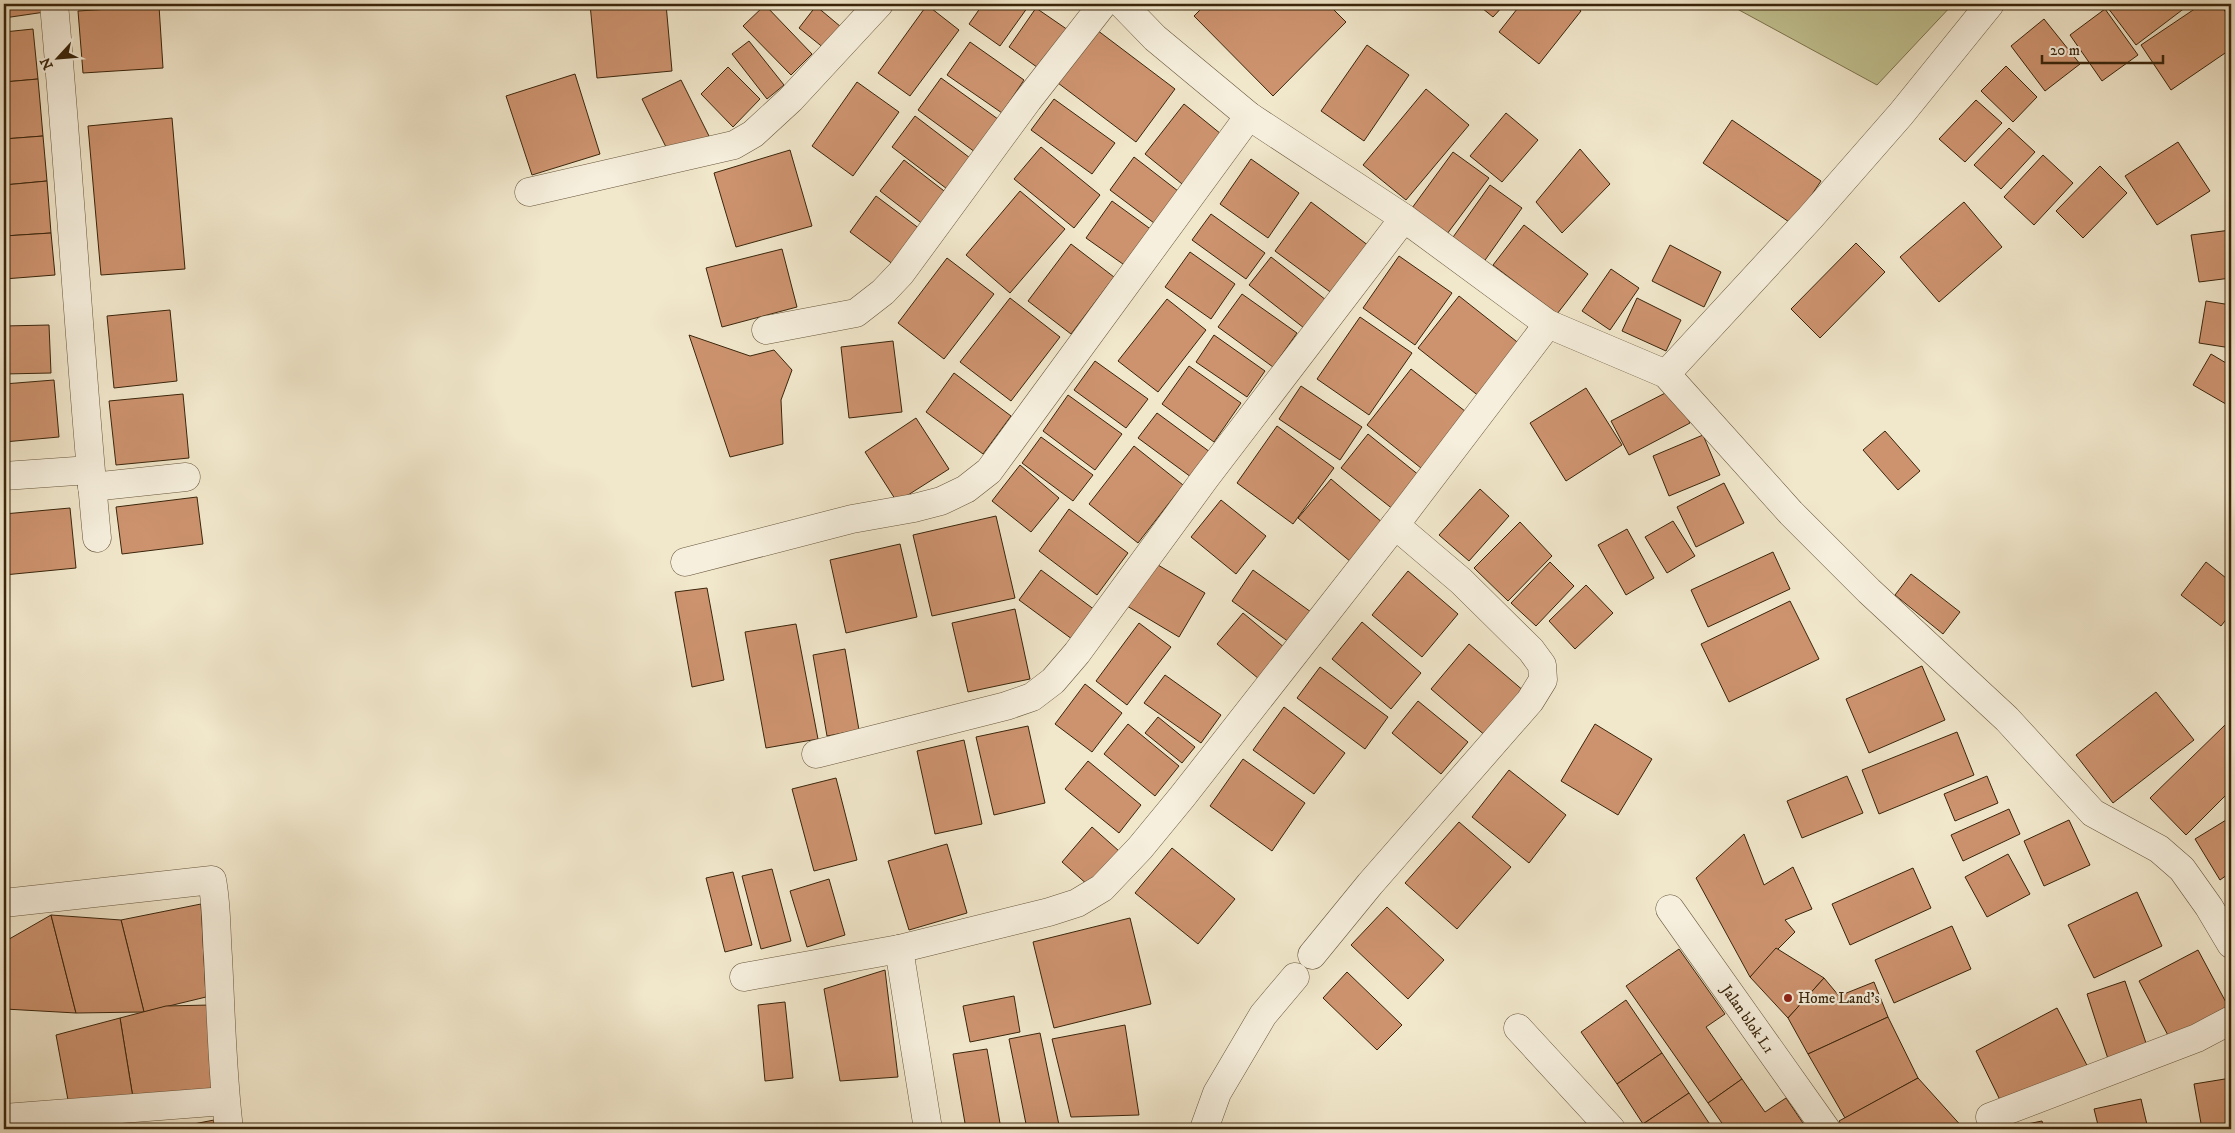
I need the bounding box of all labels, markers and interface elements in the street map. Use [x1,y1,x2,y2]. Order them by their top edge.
north arrow [32,32,82,82]
scale bar [2042,32,2164,64]
text: 20 m [2050,41,2080,60]
text: N [36,54,58,72]
street label: Jalan blok L1 [1716,980,1778,1057]
place label: Home Land's [1798,989,1879,1008]
marker: Home Land's [1782,992,1794,1004]

